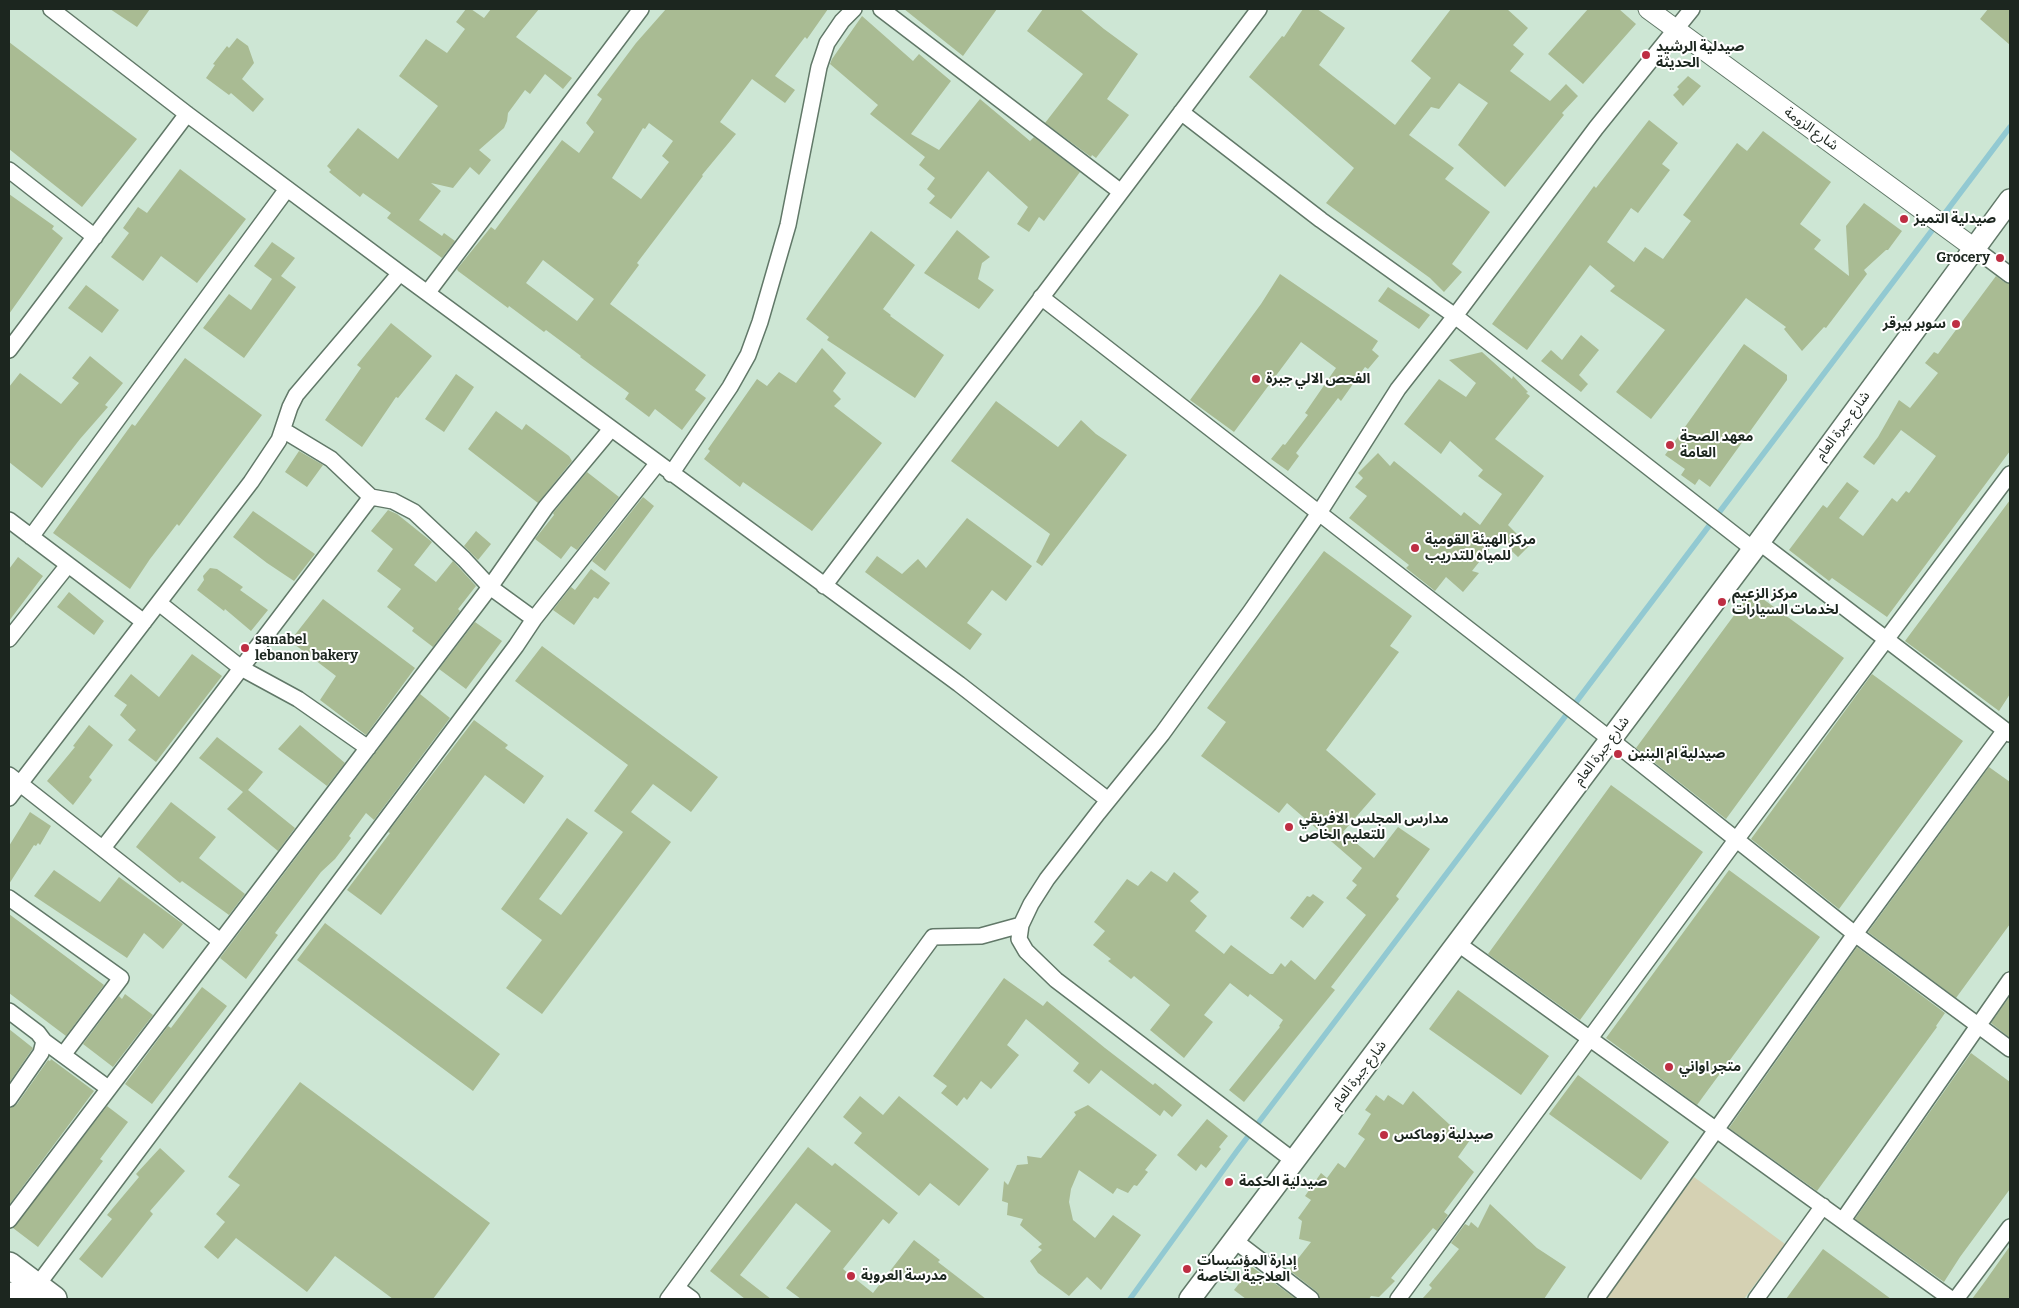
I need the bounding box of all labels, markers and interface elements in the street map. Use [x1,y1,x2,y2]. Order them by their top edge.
place label: صيدلية الرشيد الحديثة [1656,39,1744,72]
marker: صيدلية الرشيد الحديثة [1640,49,1652,61]
street label: شارع الزومة [1781,104,1841,154]
place label: صيدلية التميز [1914,211,1996,227]
marker: صيدلية التميز [1898,213,1910,225]
place label: Grocery [1936,250,1990,266]
marker: Grocery [1994,252,2006,264]
place label: سوبر بيرقر [1883,316,1946,332]
marker: سوبر بيرقر [1950,318,1962,330]
place label: الفحص الالي جبرة [1266,371,1370,387]
marker: الفحص الالي جبرة [1250,373,1262,385]
street label: شارع جبرة العام [1812,388,1874,464]
place label: معهد الصحة العامة [1680,429,1753,462]
marker: معهد الصحة العامة [1664,439,1676,451]
place label: مركز الهيئة القومية للمياه للتدريب [1425,532,1536,564]
marker: مركز الهيئة القومية للمياه للتدريب [1409,542,1421,554]
place label: مركز الزعيم لخدمات السيارات [1732,586,1839,618]
marker: مركز الزعيم لخدمات السيارات [1716,596,1728,608]
place label: sanabel lebanon bakery [255,632,358,664]
marker: sanabel lebanon bakery [239,642,251,654]
street label: شارع جبرة العام [1571,713,1633,789]
place label: صيدلية ام البنين [1628,746,1725,762]
marker: صيدلية ام البنين [1612,748,1624,760]
place label: مدارس المجلس الافريقي للتعليم الخاص [1299,811,1449,844]
marker: مدارس المجلس الافريقي للتعليم الخاص [1283,821,1295,833]
street label: شارع جبرة العام [1328,1037,1390,1113]
place label: متجر اواني [1679,1059,1741,1075]
marker: متجر اواني [1663,1061,1675,1073]
place label: صيدلية زوماكس [1394,1127,1493,1143]
marker: صيدلية زوماكس [1378,1129,1390,1141]
place label: صيدلية الحكمة [1239,1174,1327,1190]
marker: صيدلية الحكمة [1223,1176,1235,1188]
place label: إدارة المؤسسات العلاجية الخاصة [1197,1253,1297,1285]
marker: إدارة المؤسسات العلاجية الخاصة [1181,1263,1193,1275]
place label: مدرسة العروبة [861,1268,947,1284]
marker: مدرسة العروبة [845,1270,857,1282]

